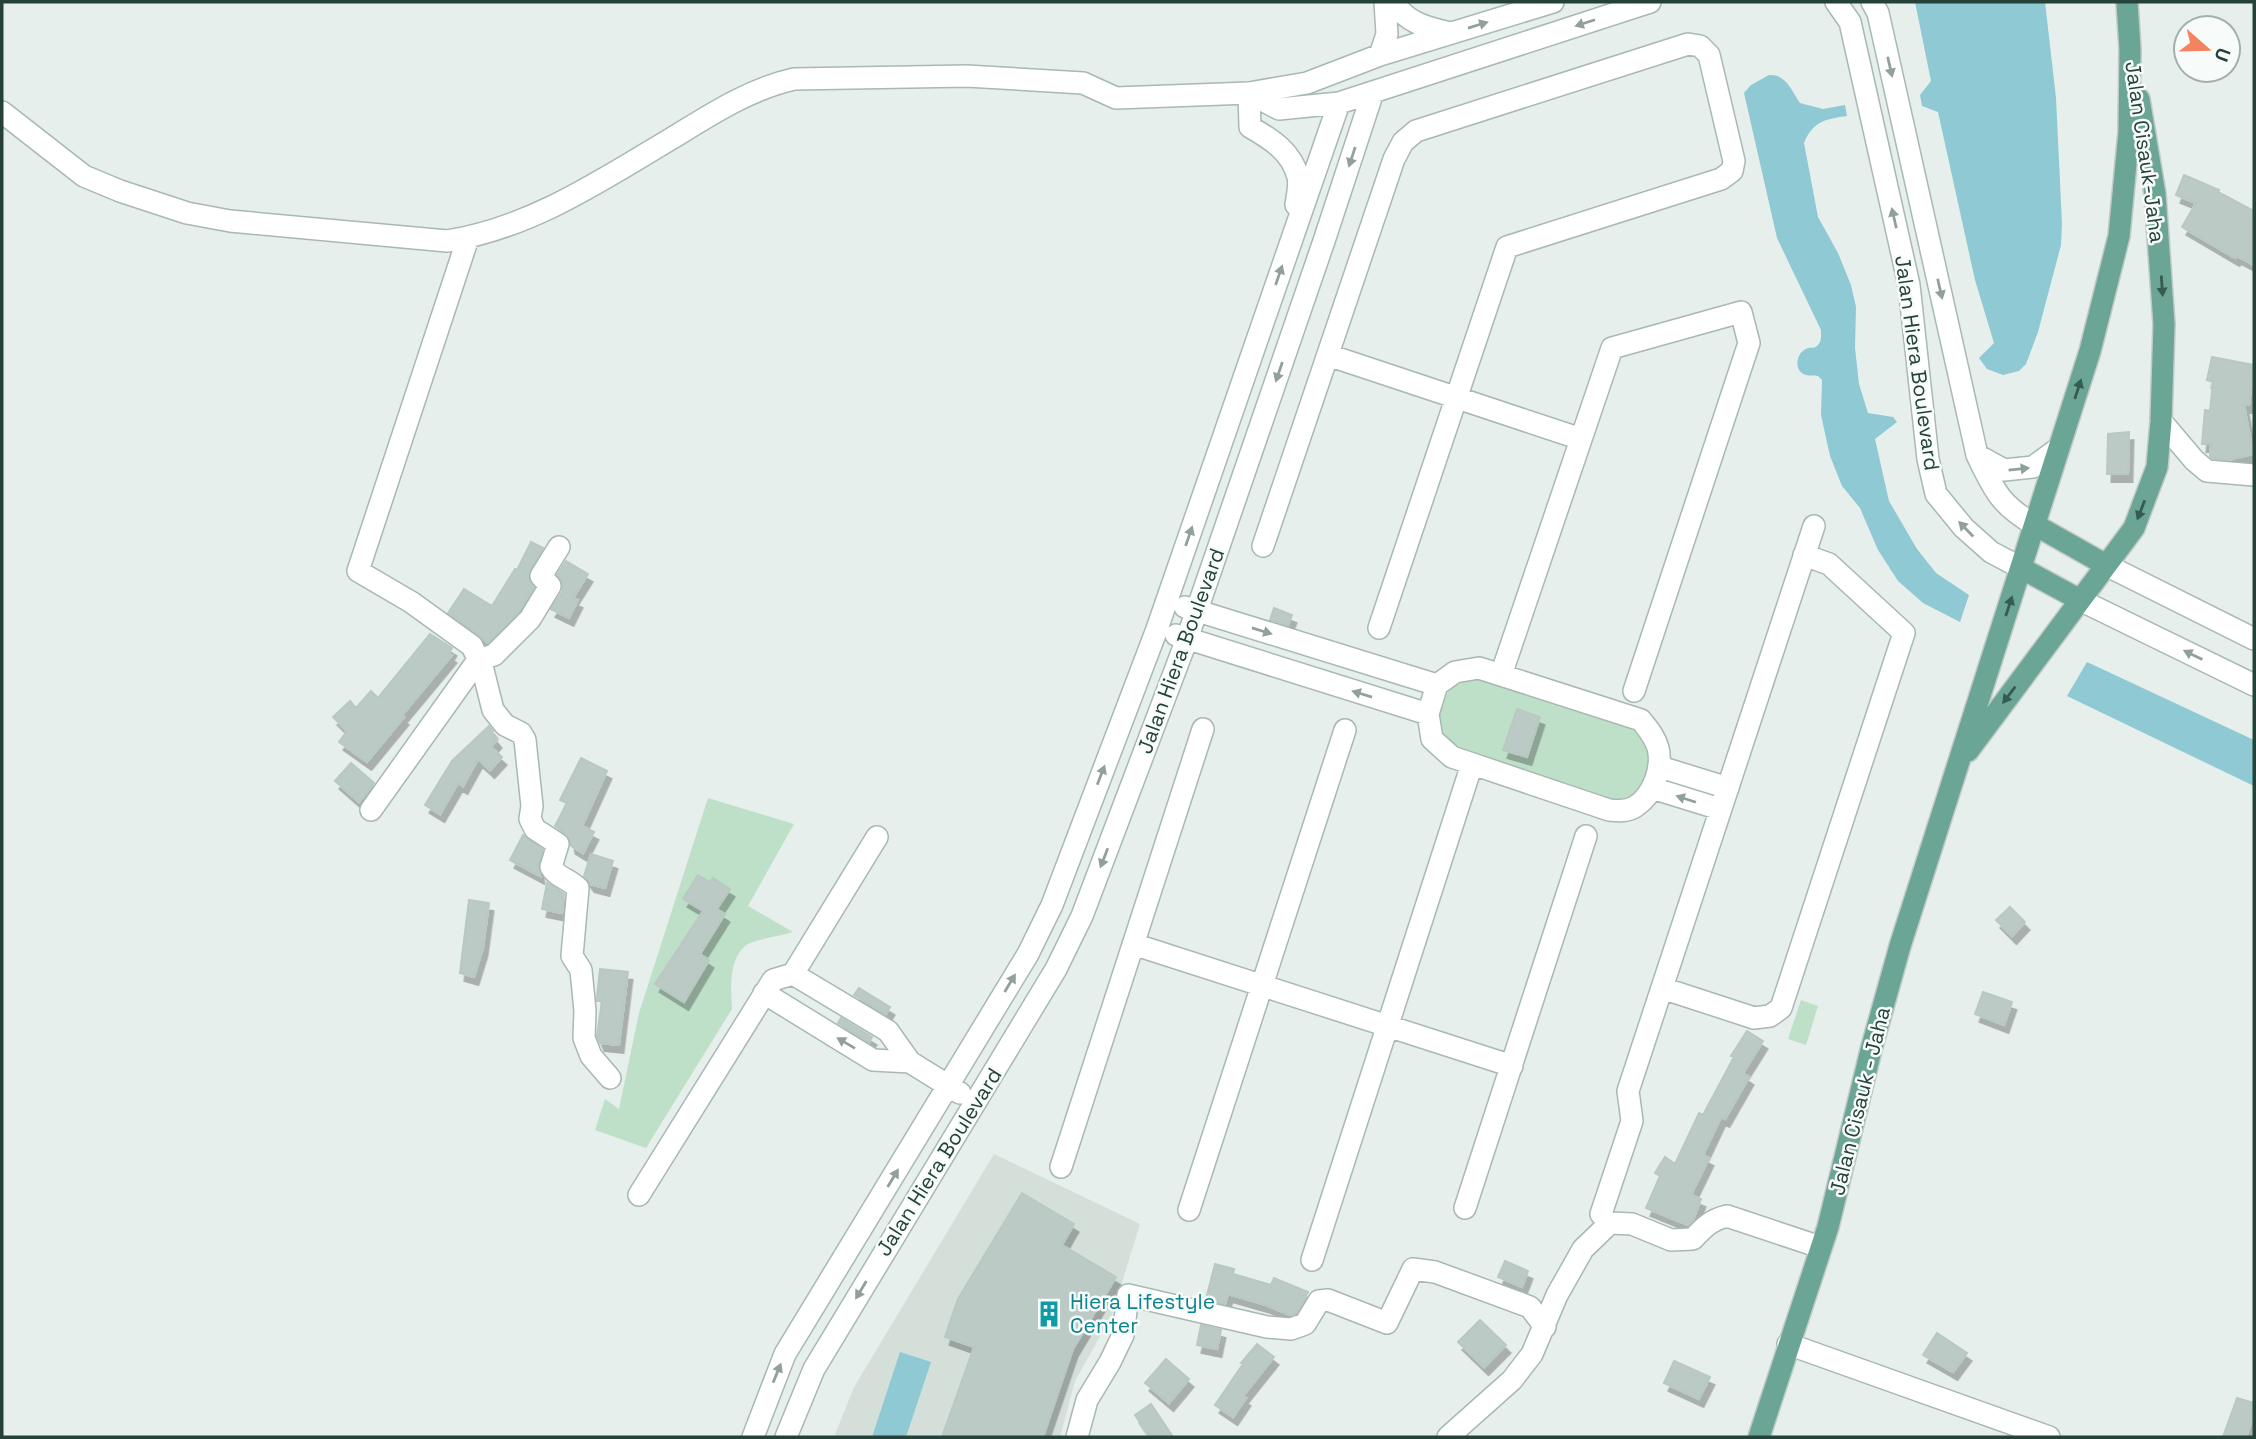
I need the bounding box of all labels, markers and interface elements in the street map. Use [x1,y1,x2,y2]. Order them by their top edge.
north arrow [2172,14,2242,84]
one-way arrow [1574,18,1595,29]
one-way arrow [1468,19,1489,29]
text: U [2209,44,2236,65]
one-way arrow [1885,56,1896,78]
street label: Jalan Cisauk-Jaha [2119,59,2172,244]
one-way arrow [1346,146,1356,167]
one-way arrow [1888,207,1899,229]
street label: Jalan Hiera Boulevard [1889,254,1946,472]
one-way arrow [1274,265,1285,286]
one-way arrow [2157,275,2168,297]
one-way arrow [1934,278,1945,300]
one-way arrow [1273,362,1284,383]
one-way arrow [2073,379,2084,400]
one-way arrow [2008,463,2030,474]
one-way arrow [2135,500,2146,521]
one-way arrow [1957,520,1974,537]
one-way arrow [1184,526,1195,547]
street label: Jalan Hiera Boulevard [1131,544,1230,757]
one-way arrow [2004,595,2014,616]
one-way arrow [1252,626,1273,636]
one-way arrow [2183,650,2203,661]
one-way arrow [2003,686,2017,704]
one-way arrow [1352,688,1373,698]
one-way arrow [1096,765,1107,786]
one-way arrow [1676,793,1697,803]
one-way arrow [1099,847,1110,868]
one-way arrow [1004,973,1016,993]
street label: Jalan Cisauk - Jaha [1823,1004,1896,1198]
one-way arrow [837,1037,856,1049]
street label: Jalan Hiera Boulevard [870,1063,1007,1261]
one-way arrow [887,1168,899,1187]
one-way arrow [855,1280,867,1299]
place label: Hiera Lifestyle Center [1070,1288,1215,1339]
building icon: Hiera Lifestyle Center [1034,1299,1064,1329]
one-way arrow [772,1363,783,1384]

